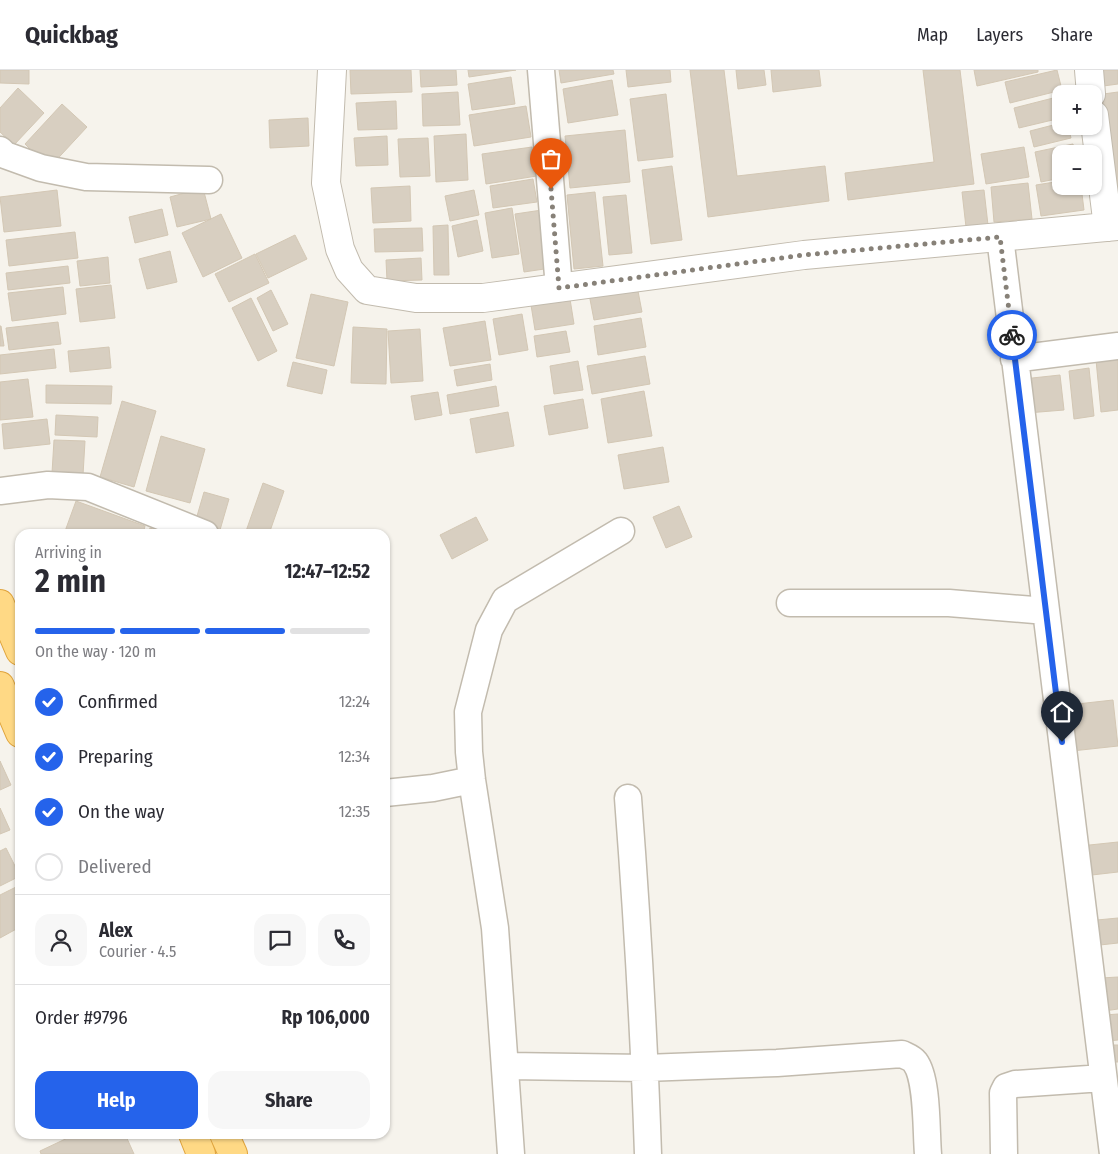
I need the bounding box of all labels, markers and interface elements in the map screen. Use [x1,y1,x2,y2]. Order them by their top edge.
text: Quickbag [25,21,118,49]
text: Map [917,24,948,46]
text: Layers [976,24,1023,46]
text: Share [1051,24,1093,46]
map controls [1052,85,1102,195]
button: + [1052,85,1102,135]
pin [530,138,572,189]
icon: bag [537,145,565,173]
button: − [1052,145,1102,195]
courier [987,310,1037,360]
icon: bike [998,321,1026,349]
text: Arriving in [35,543,102,562]
text: 12:47–12:52 [285,560,370,583]
text: 2 min [35,562,106,600]
text: On the way · 120 m [35,642,156,661]
icon: check [35,688,63,716]
text: Confirmed [78,690,158,713]
pin [1041,691,1083,742]
text: 12:24 [339,692,370,711]
icon: home [1048,698,1076,726]
icon: check [35,743,63,771]
text: Preparing [78,745,153,768]
text: 12:34 [338,747,370,766]
icon: check [35,798,63,826]
text: On the way [78,800,164,823]
text: 12:35 [339,802,370,821]
text: Delivered [78,855,152,878]
button: person [35,914,87,966]
button: chat [254,914,306,966]
button: phone [318,914,370,966]
text: Alex [99,919,133,942]
text: Courier · 4.5 [99,942,176,961]
text: Order #9796 [35,1006,128,1029]
text: Rp 106,000 [282,1006,370,1029]
button: Help [35,1071,198,1129]
button: Share [208,1071,370,1129]

